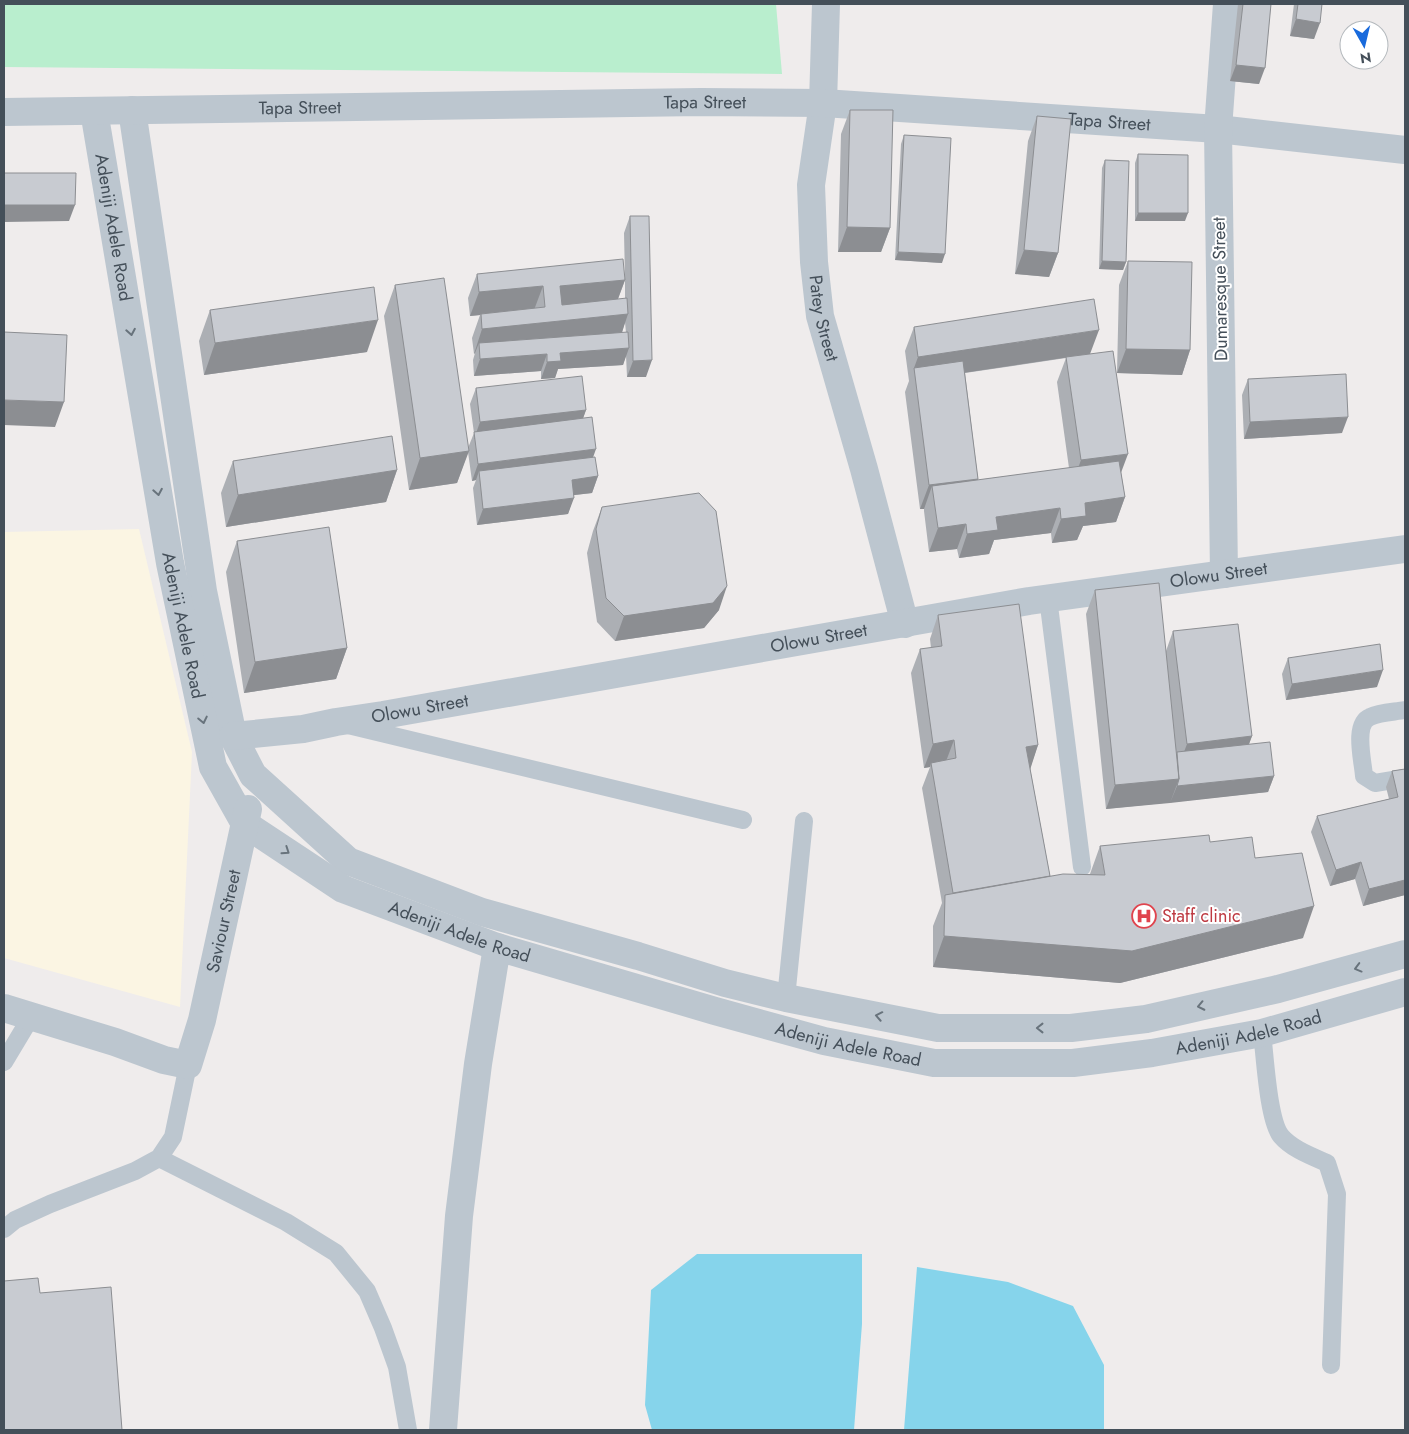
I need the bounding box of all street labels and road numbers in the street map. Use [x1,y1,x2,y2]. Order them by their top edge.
street label: Tapa Street [663,89,747,116]
street label: Tapa Street [258,94,342,121]
street label: Tapa Street [1067,106,1152,138]
street label: Adeniji Adele Road [88,152,139,303]
street label: Dumaresque Street [1206,216,1234,361]
street label: Patey Street [803,274,846,365]
street label: Adeniji Adele Road [155,550,211,701]
street label: Olowu Street [1168,555,1270,594]
street label: Olowu Street [768,617,870,659]
street label: Olowu Street [370,687,471,730]
street label: Saviour Street [200,867,248,975]
street label: Adeniji Adele Road [385,894,534,969]
street label: Adeniji Adele Road [1173,1004,1325,1062]
street label: Adeniji Adele Road [772,1015,924,1073]

